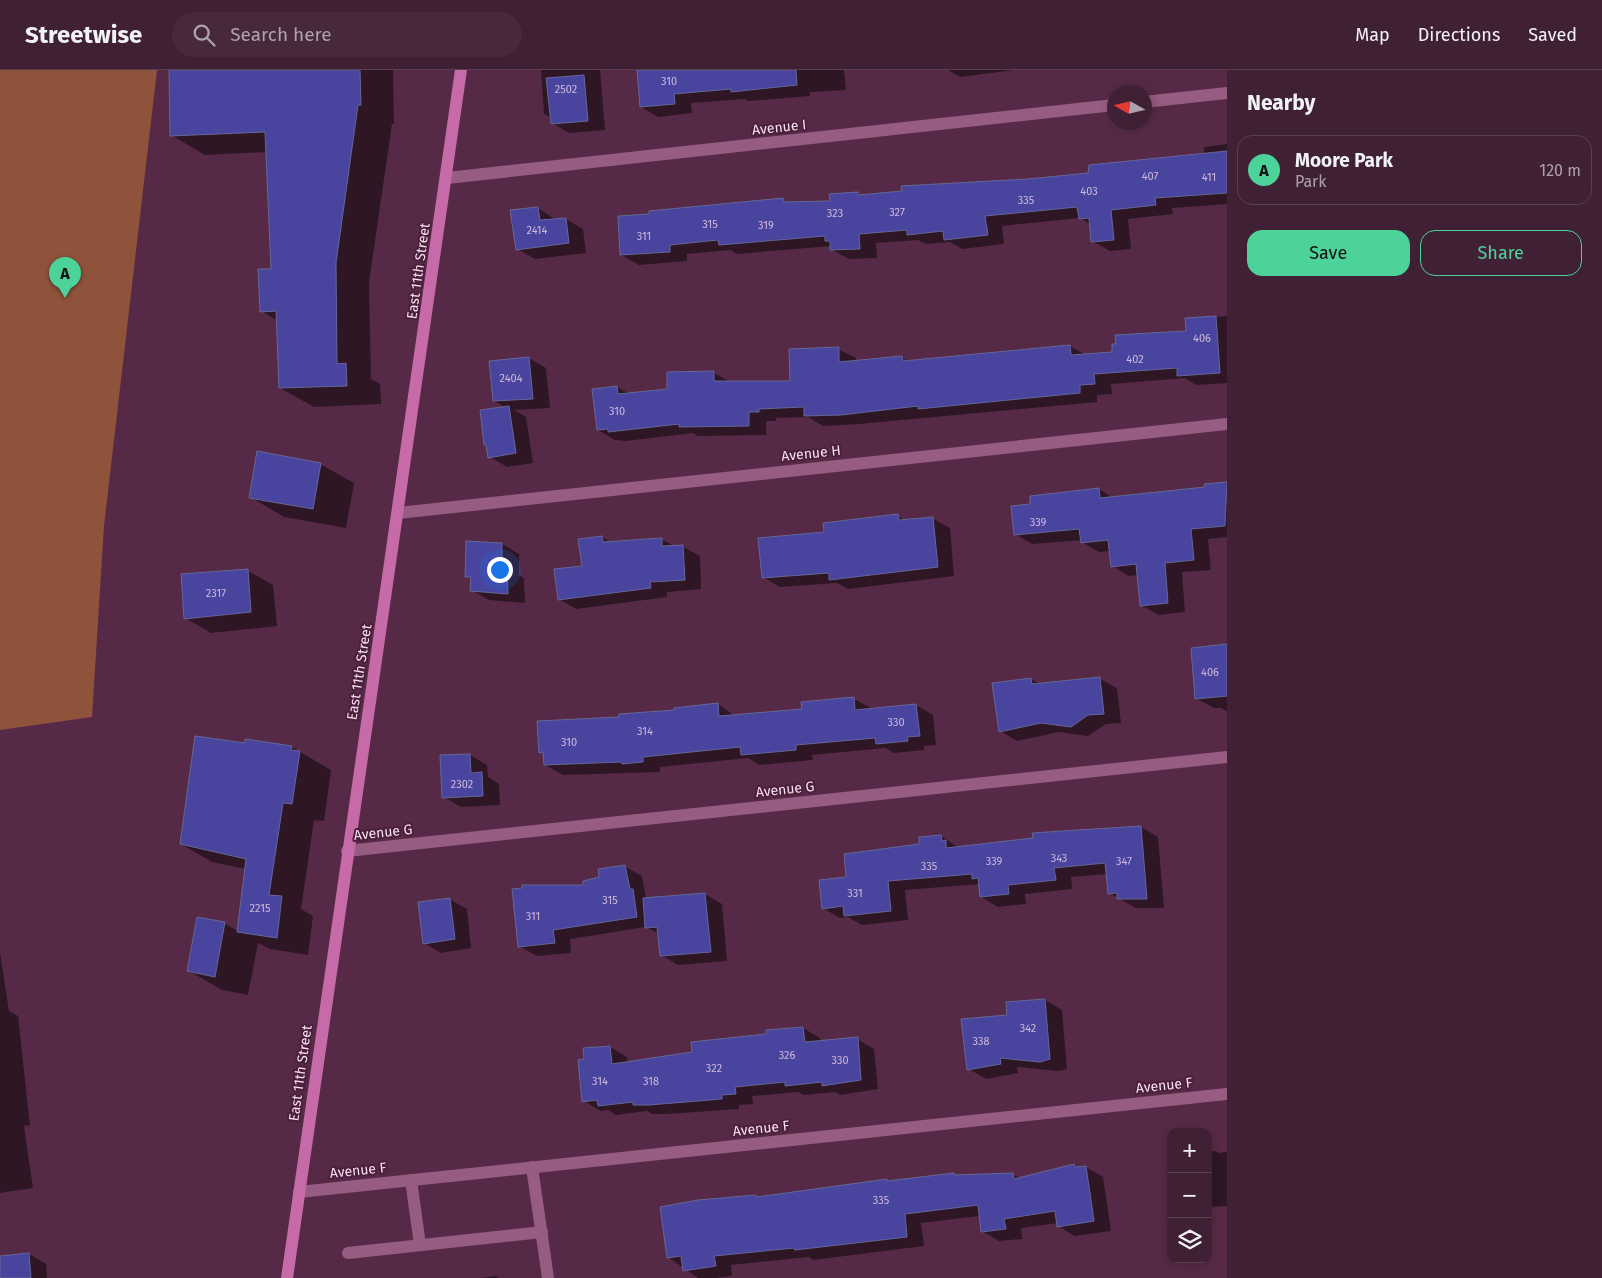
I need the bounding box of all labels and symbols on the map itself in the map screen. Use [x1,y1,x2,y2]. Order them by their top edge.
house number: 310 [661,75,677,88]
house number: 2502 [555,83,577,96]
north arrow [1107,85,1152,130]
street label: Avenue I [751,116,807,139]
house number: 407 [1142,170,1158,183]
house number: 411 [1202,171,1216,184]
house number: 403 [1080,185,1098,198]
house number: 335 [1018,194,1035,207]
house number: 327 [889,206,905,219]
house number: 323 [827,207,843,220]
house number: 315 [702,218,718,231]
house number: 319 [758,219,774,232]
street label: East 11th Street [403,221,434,320]
house number: 2414 [527,224,548,237]
house number: 311 [637,230,651,243]
pin: A [49,257,81,298]
house number: 406 [1193,332,1211,345]
house number: 402 [1126,353,1144,366]
house number: 2404 [500,372,523,385]
house number: 310 [609,405,625,418]
street label: Avenue H [780,442,842,465]
house number: 339 [1030,516,1047,529]
your location [487,557,513,583]
house number: 2317 [206,587,226,600]
street label: East 11th Street [344,622,376,721]
house number: 406 [1201,666,1219,679]
house number: 330 [887,716,905,729]
house number: 314 [637,725,653,738]
house number: 310 [561,736,577,749]
house number: 2302 [451,778,473,791]
street label: Avenue G [755,778,815,801]
street label: Avenue G [353,821,413,844]
house number: 343 [1051,852,1067,865]
house number: 339 [986,855,1003,868]
house number: 347 [1116,855,1132,868]
house number: 335 [921,860,938,873]
house number: 331 [847,887,863,900]
house number: 315 [602,894,618,907]
house number: 2215 [250,902,271,915]
house number: 311 [526,910,540,923]
house number: 342 [1020,1022,1036,1035]
street label: East 11th Street [285,1023,316,1122]
house number: 338 [972,1035,990,1048]
house number: 326 [779,1049,795,1062]
house number: 330 [831,1054,849,1067]
house number: 322 [706,1062,722,1075]
street label: Avenue F [1135,1074,1193,1097]
house number: 314 [592,1075,608,1088]
house number: 318 [643,1075,659,1088]
street label: Avenue F [732,1117,790,1140]
street label: Avenue F [329,1159,387,1182]
house number: 335 [873,1194,890,1207]

